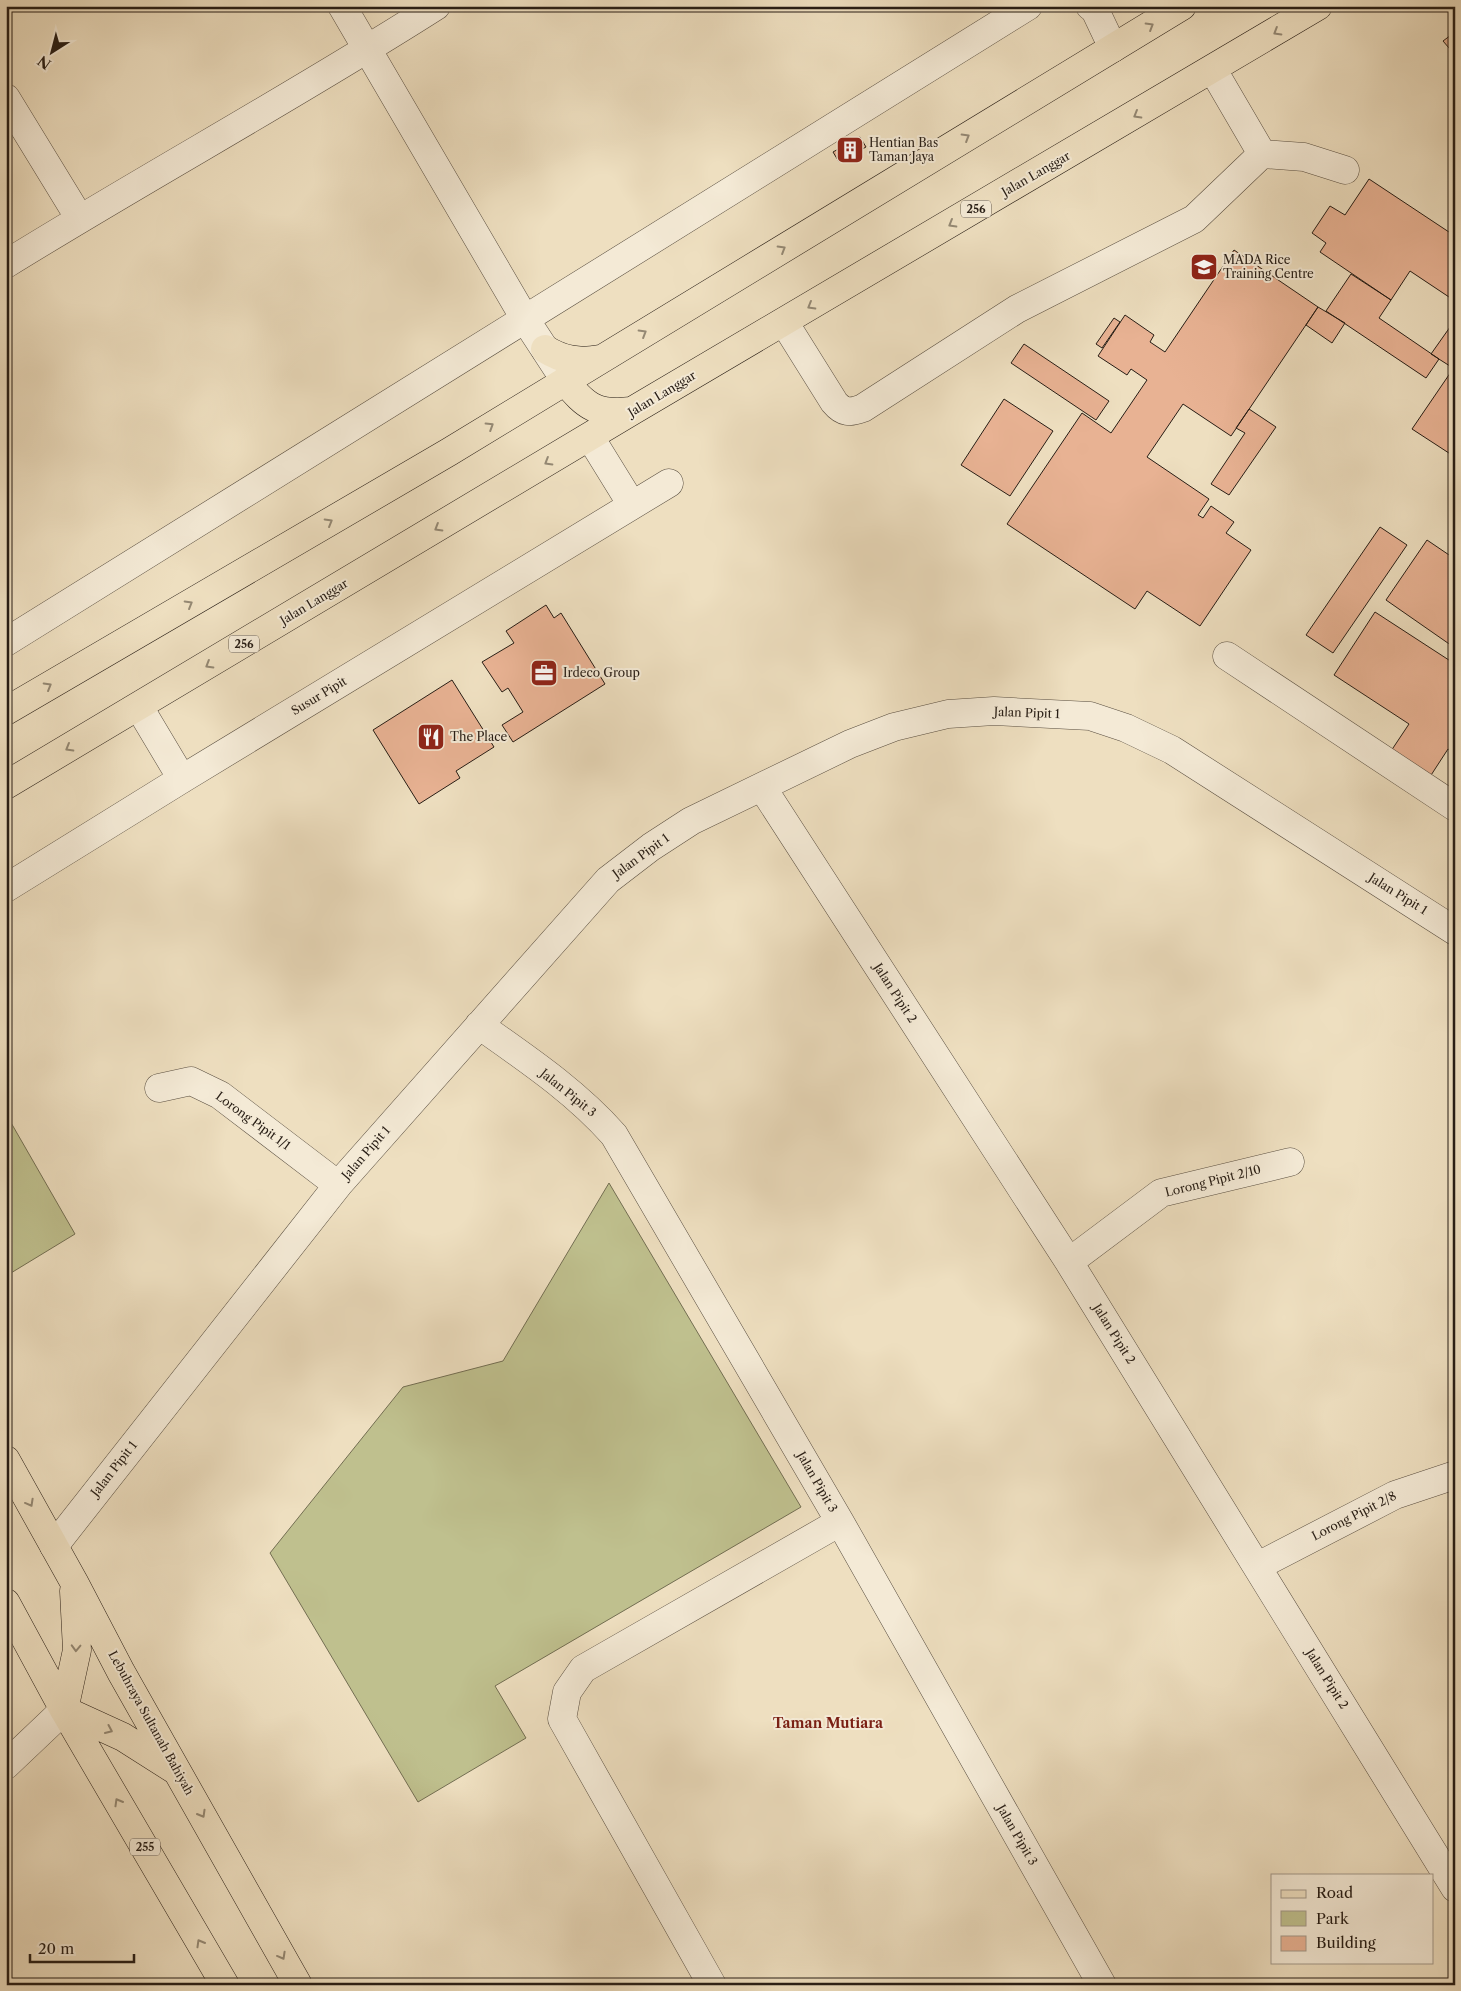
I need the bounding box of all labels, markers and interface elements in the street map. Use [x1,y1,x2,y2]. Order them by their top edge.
one-way arrow [1144,23,1153,32]
one-way arrow [1273,25,1282,35]
north arrow [28,28,78,78]
text: N [34,52,55,73]
one-way arrow [1133,108,1142,118]
one-way arrow [960,134,969,144]
building icon: Hentian Bas Taman Jaya [835,135,865,165]
place label: Hentian Bas Taman Jaya [869,135,938,164]
street label: Jalan Langgar [997,148,1073,200]
road number: 256 [961,200,991,218]
one-way arrow [948,217,957,227]
one-way arrow [777,245,786,255]
school or university icon: MADA Rice Training Centre [1189,252,1219,282]
place label: MADA Rice Training Centre [1223,252,1314,281]
one-way arrow [808,300,817,310]
one-way arrow [638,330,647,339]
street label: Jalan Langgar [623,367,698,421]
one-way arrow [485,423,494,433]
one-way arrow [545,455,554,465]
one-way arrow [323,518,332,528]
one-way arrow [435,521,444,531]
street label: Jalan Langgar [275,575,350,629]
one-way arrow [183,601,192,611]
road number: 256 [229,636,259,652]
office icon: Irdeco Group [529,658,559,688]
one-way arrow [205,659,214,669]
place label: Irdeco Group [563,665,640,680]
street label: Susur Pipit [288,673,350,718]
one-way arrow [43,682,52,692]
street label: Jalan Pipit 1 [992,704,1060,721]
restaurant icon: The Place [416,722,446,752]
place label: The Place [450,729,508,744]
one-way arrow [66,742,75,752]
street label: Jalan Pipit 1 [608,830,672,882]
street label: Jalan Pipit 1 [1365,869,1430,917]
street label: Jalan Pipit 2 [870,958,920,1025]
street label: Jalan Pipit 3 [536,1064,599,1120]
street label: Lorong Pipit 1/1 [213,1088,294,1153]
street label: Jalan Pipit 1 [337,1123,393,1184]
street label: Lorong Pipit 2/10 [1163,1161,1262,1200]
street label: Jalan Pipit 2 [1089,1299,1139,1367]
street label: Jalan Pipit 1 [86,1438,140,1501]
street label: Jalan Pipit 3 [793,1447,841,1515]
street label: Lorong Pipit 2/8 [1309,1488,1399,1543]
one-way arrow [24,1498,34,1507]
one-way arrow [71,1644,82,1652]
street label: Jalan Pipit 2 [1302,1644,1352,1712]
street label: Lebuhraya Sultanah Bahiyah [105,1648,198,1798]
district label: Taman Mutiara [773,1714,884,1732]
one-way arrow [104,1724,113,1735]
one-way arrow [115,1799,125,1808]
street label: Jalan Pipit 3 [993,1800,1041,1868]
one-way arrow [196,1809,206,1818]
road number: 255 [130,1838,160,1855]
legend [1271,1874,1434,1964]
text: Road [1316,1883,1353,1902]
text: Park [1316,1909,1350,1928]
scale bar [30,1931,134,1963]
text: Building [1316,1933,1376,1952]
text: 20 m [38,1939,74,1958]
one-way arrow [197,1939,207,1948]
one-way arrow [276,1951,286,1960]

